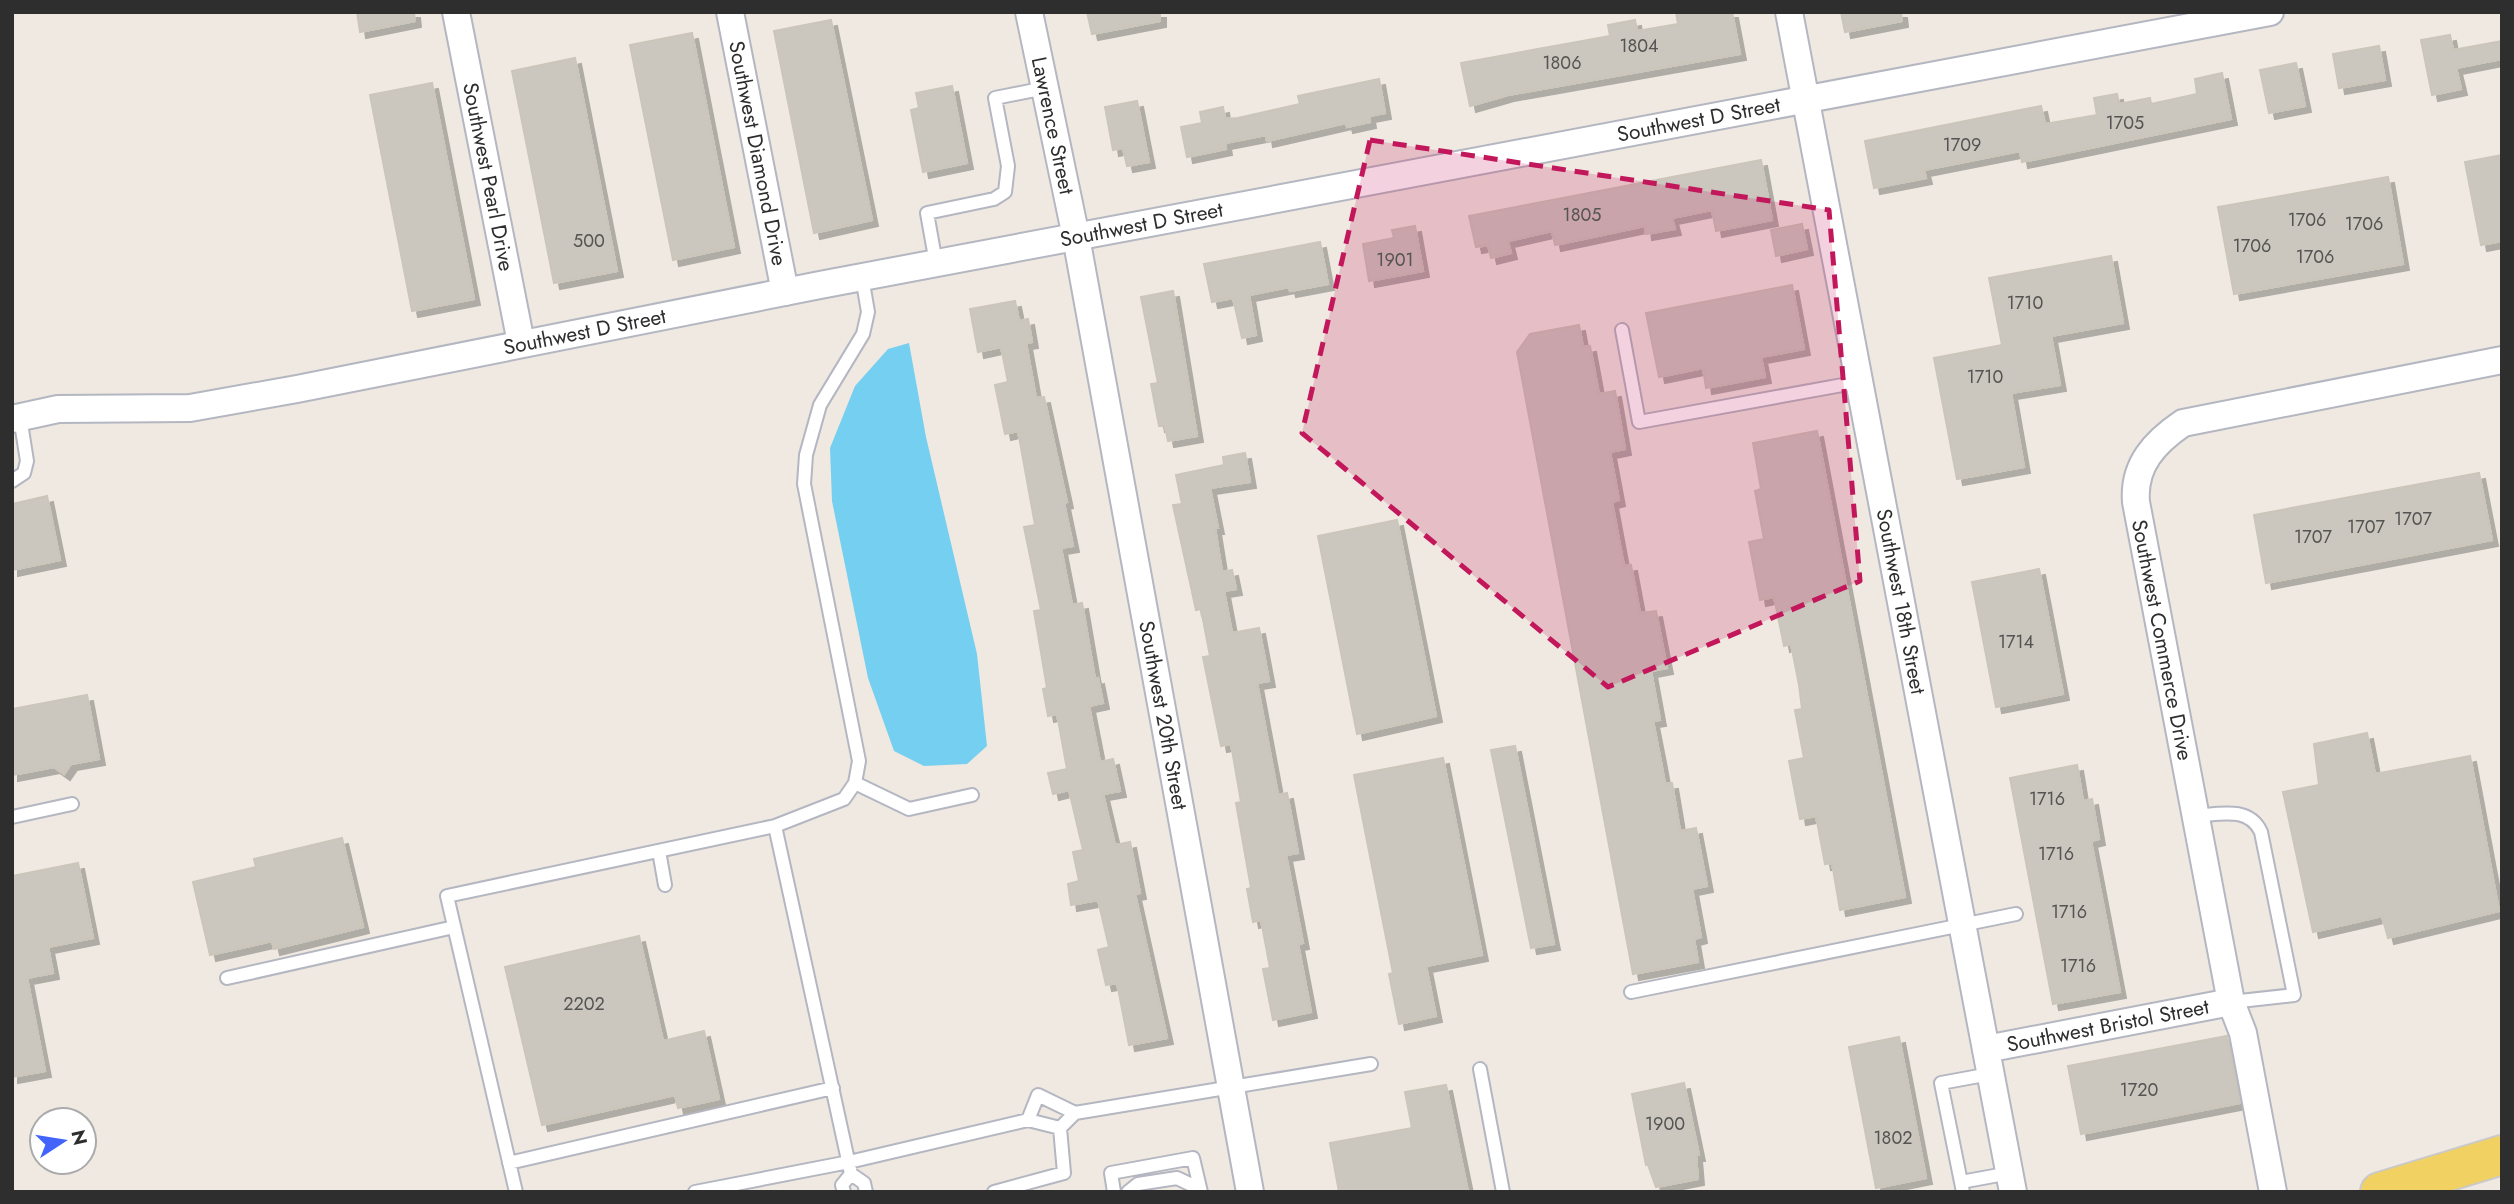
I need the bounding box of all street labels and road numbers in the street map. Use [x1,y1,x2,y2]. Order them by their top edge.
street label: Southwest Diamond Drive [721,38,795,268]
street label: Lawrence Street [1024,54,1082,197]
street label: Southwest Pearl Drive [455,80,522,274]
street label: Southwest D Street [1615,90,1783,150]
street label: Southwest D Street [1057,194,1225,255]
street label: Southwest D Street [501,301,669,363]
street label: Southwest 18th Street [1869,506,1933,697]
street label: Southwest Commerce Drive [2124,517,2200,763]
street label: Southwest 20th Street [1131,618,1195,812]
street label: Southwest Bristol Street [2004,992,2211,1060]

